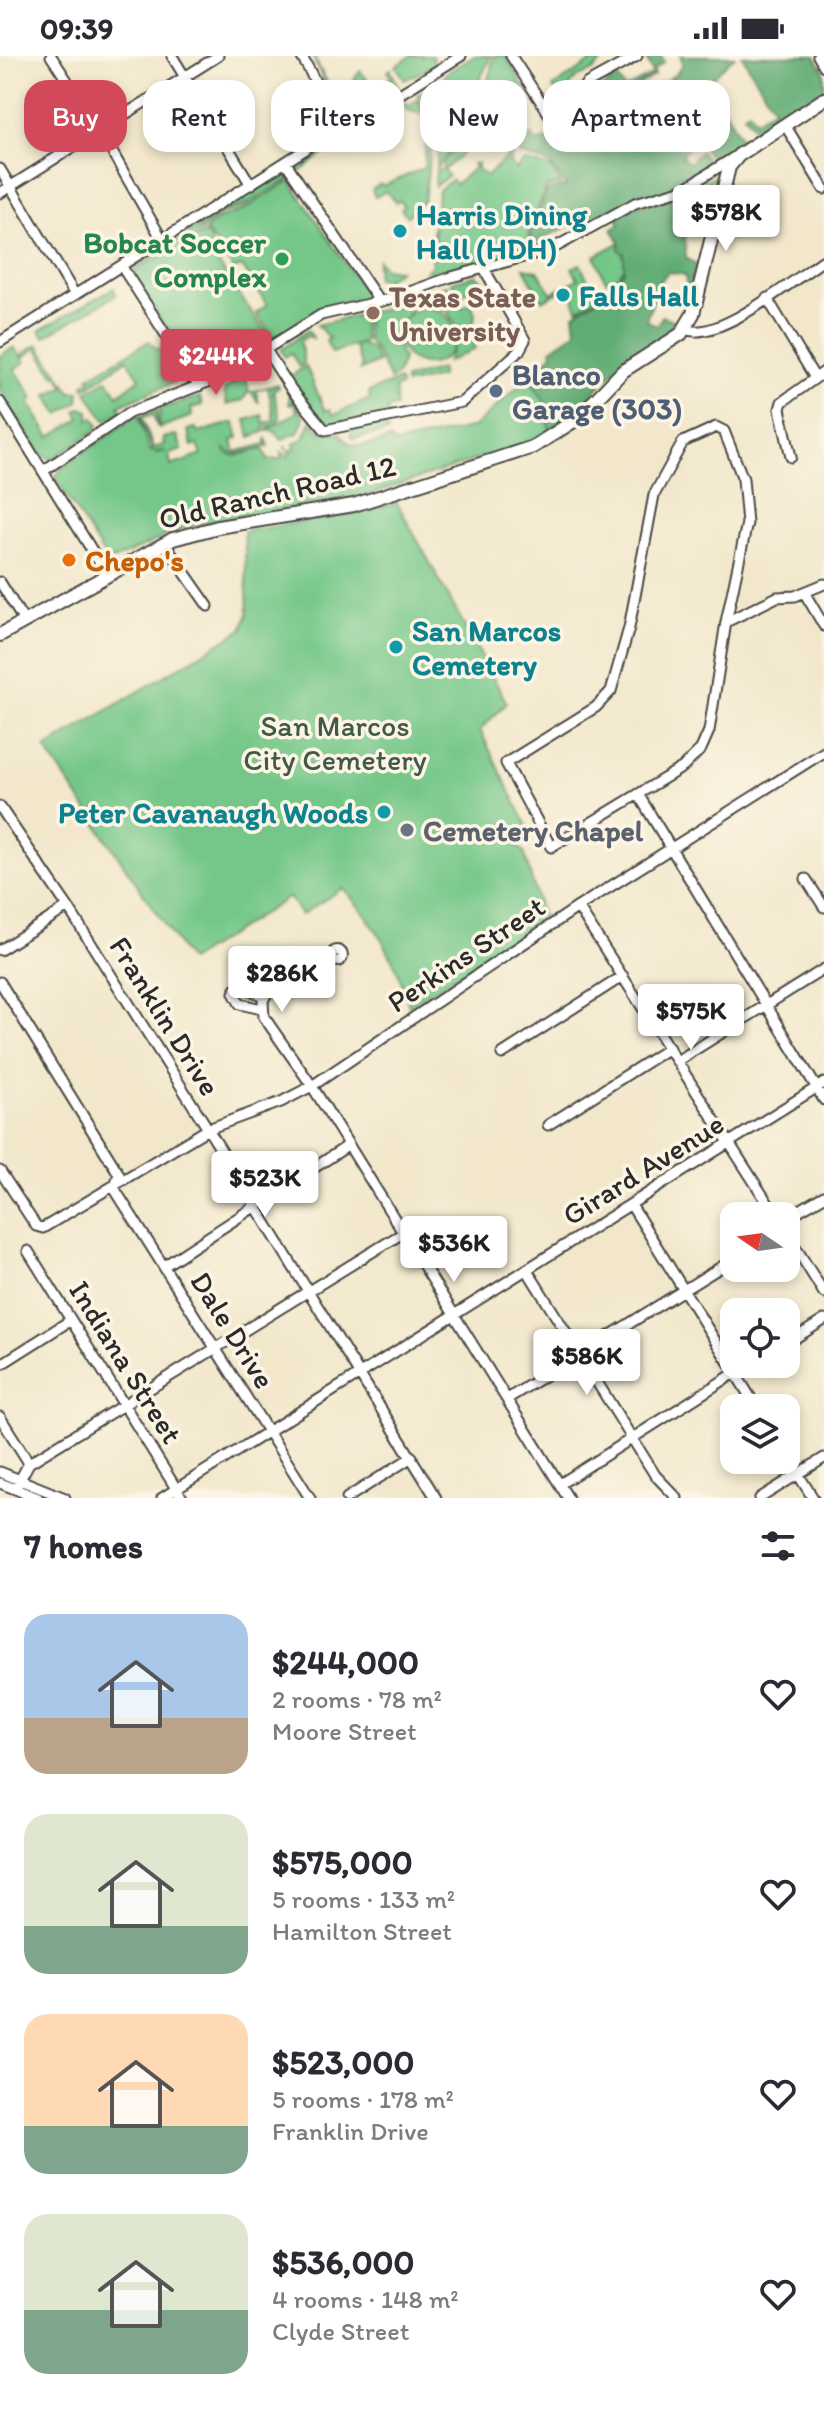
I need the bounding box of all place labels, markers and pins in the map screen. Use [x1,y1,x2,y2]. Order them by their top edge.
pin: $578K [670,185,782,253]
place label: Harris Dining Hall (HDH) [416,196,588,267]
marker: Harris Dining Hall (HDH) [391,222,409,240]
place label: Bobcat Soccer Complex [83,224,267,295]
marker: Bobcat Soccer Complex [273,250,291,268]
place label: Falls Hall [579,277,699,314]
place label: Texas State University [388,278,536,349]
marker: Falls Hall [554,286,572,304]
marker: Texas State University [364,304,382,322]
pin: $244K [160,329,272,397]
place label: Blanco Garage (303) [512,356,682,427]
marker: Blanco Garage (303) [487,382,505,400]
place label: Chepo's [85,542,184,579]
marker: Chepo's [60,551,78,569]
place label: San Marcos Cemetery [412,612,561,683]
marker: San Marcos Cemetery [387,638,405,656]
place label: Peter Cavanaugh Woods [58,794,368,831]
marker: Peter Cavanaugh Woods [375,803,393,821]
place label: Cemetery Chapel [423,812,644,849]
marker: Cemetery Chapel [398,821,416,839]
pin: $286K [226,946,338,1014]
pin: $575K [635,984,747,1052]
pin: $523K [209,1151,321,1219]
pin: $536K [398,1216,510,1284]
pin: $586K [531,1329,643,1397]

